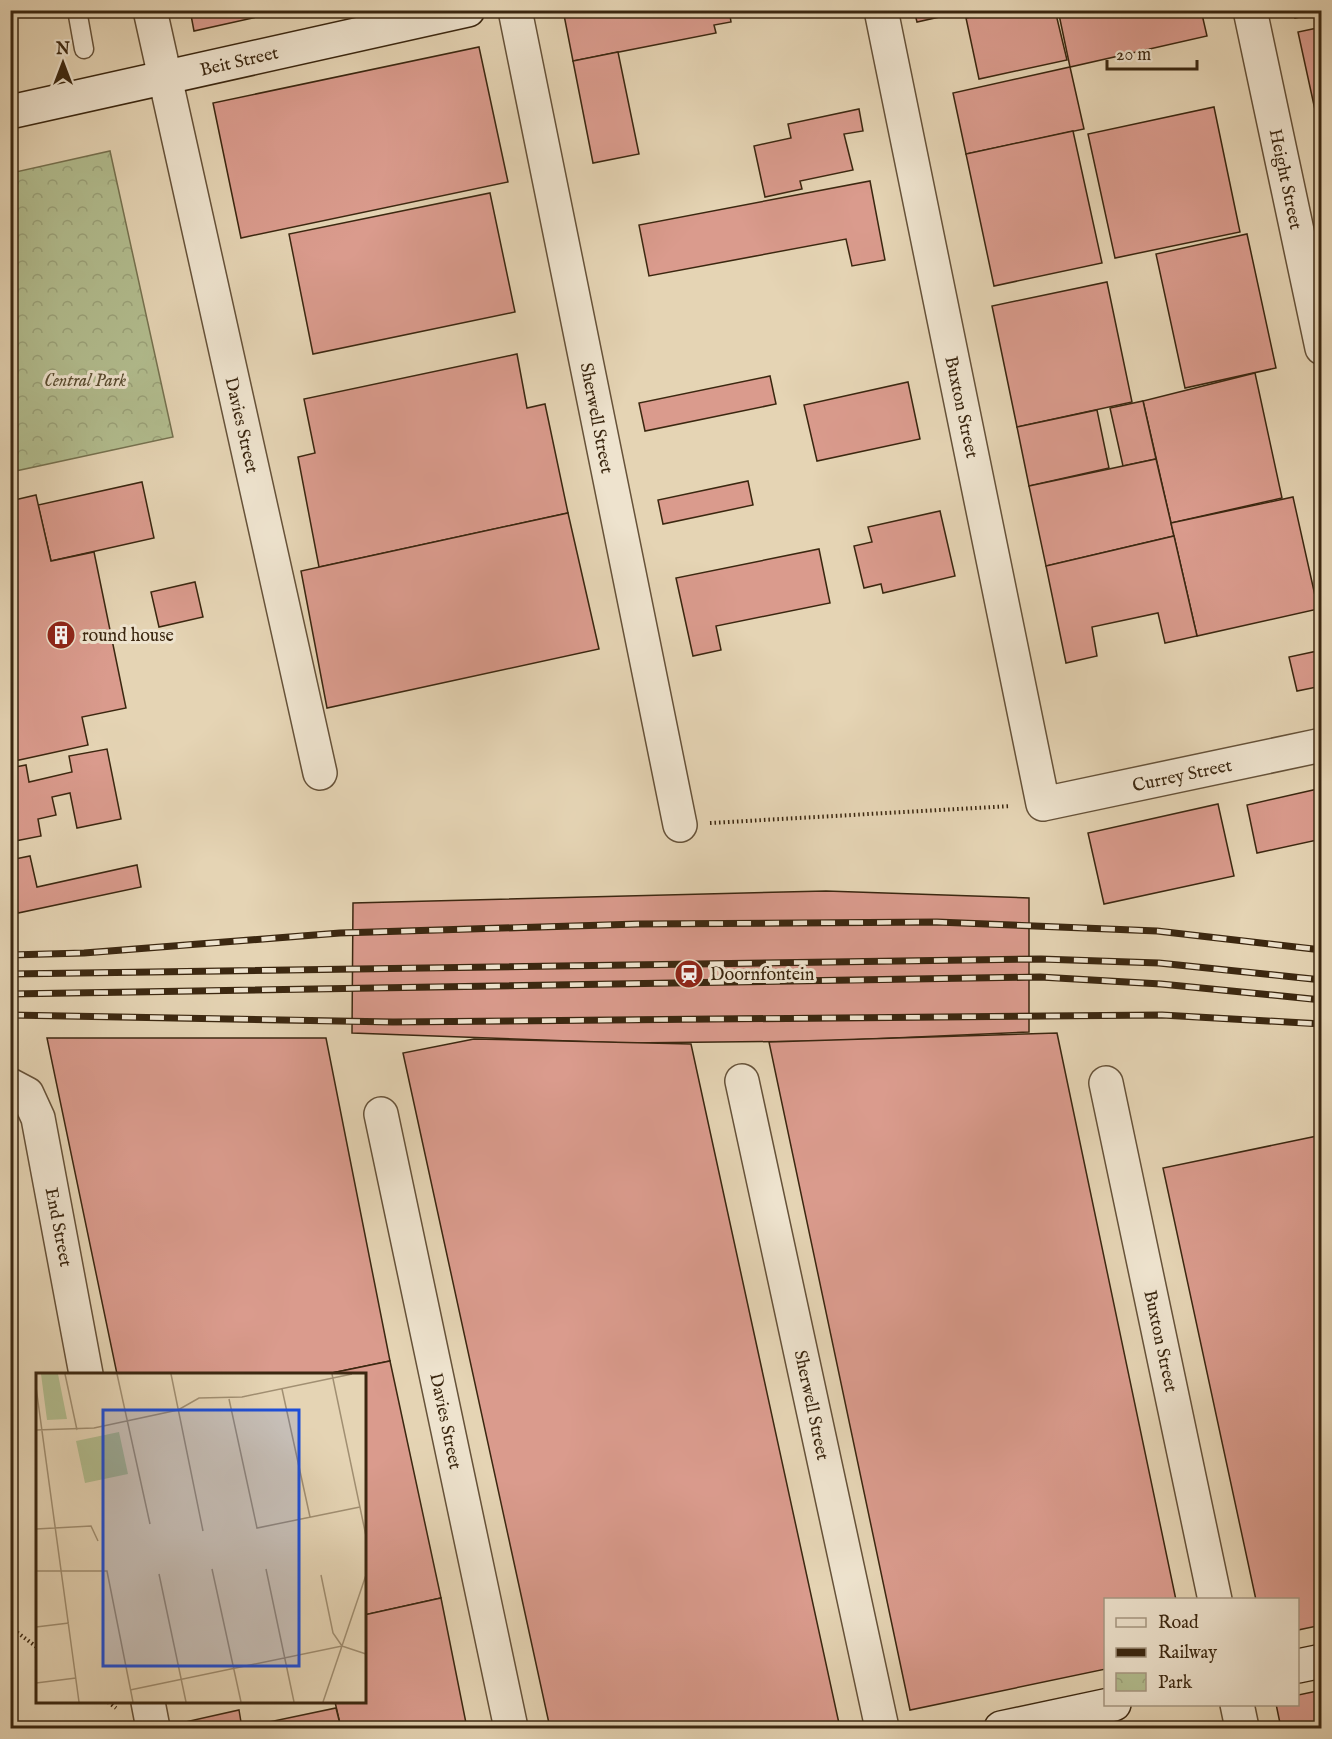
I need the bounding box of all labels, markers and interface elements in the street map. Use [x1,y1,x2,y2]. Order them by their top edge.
north arrow [33,33,93,93]
scale bar [1107,33,1197,71]
text: N [55,40,70,60]
street label: Beit Street [198,42,281,83]
text: 20 m [1116,44,1151,67]
street label: Height Street [1263,127,1306,232]
street label: Buxton Street [938,354,983,461]
street label: Sherwell Street [574,361,618,476]
park label: Central Park [44,370,126,393]
street label: Davies Street [218,375,263,476]
building icon: round house [45,619,77,651]
place label: round house [82,625,174,648]
street label: Currey Street [1130,755,1234,798]
station icon: Doornfontein [673,958,705,990]
place label: Doornfontein [710,964,815,987]
street label: End Street [39,1186,76,1269]
street label: Buxton Street [1137,1288,1182,1395]
street label: Sherwell Street [788,1348,833,1463]
street label: Davies Street [423,1371,466,1472]
inset map [36,1373,366,1703]
legend [1104,1598,1299,1706]
text: Road [1158,1612,1199,1635]
text: Railway [1158,1642,1217,1665]
text: Park [1158,1672,1193,1695]

